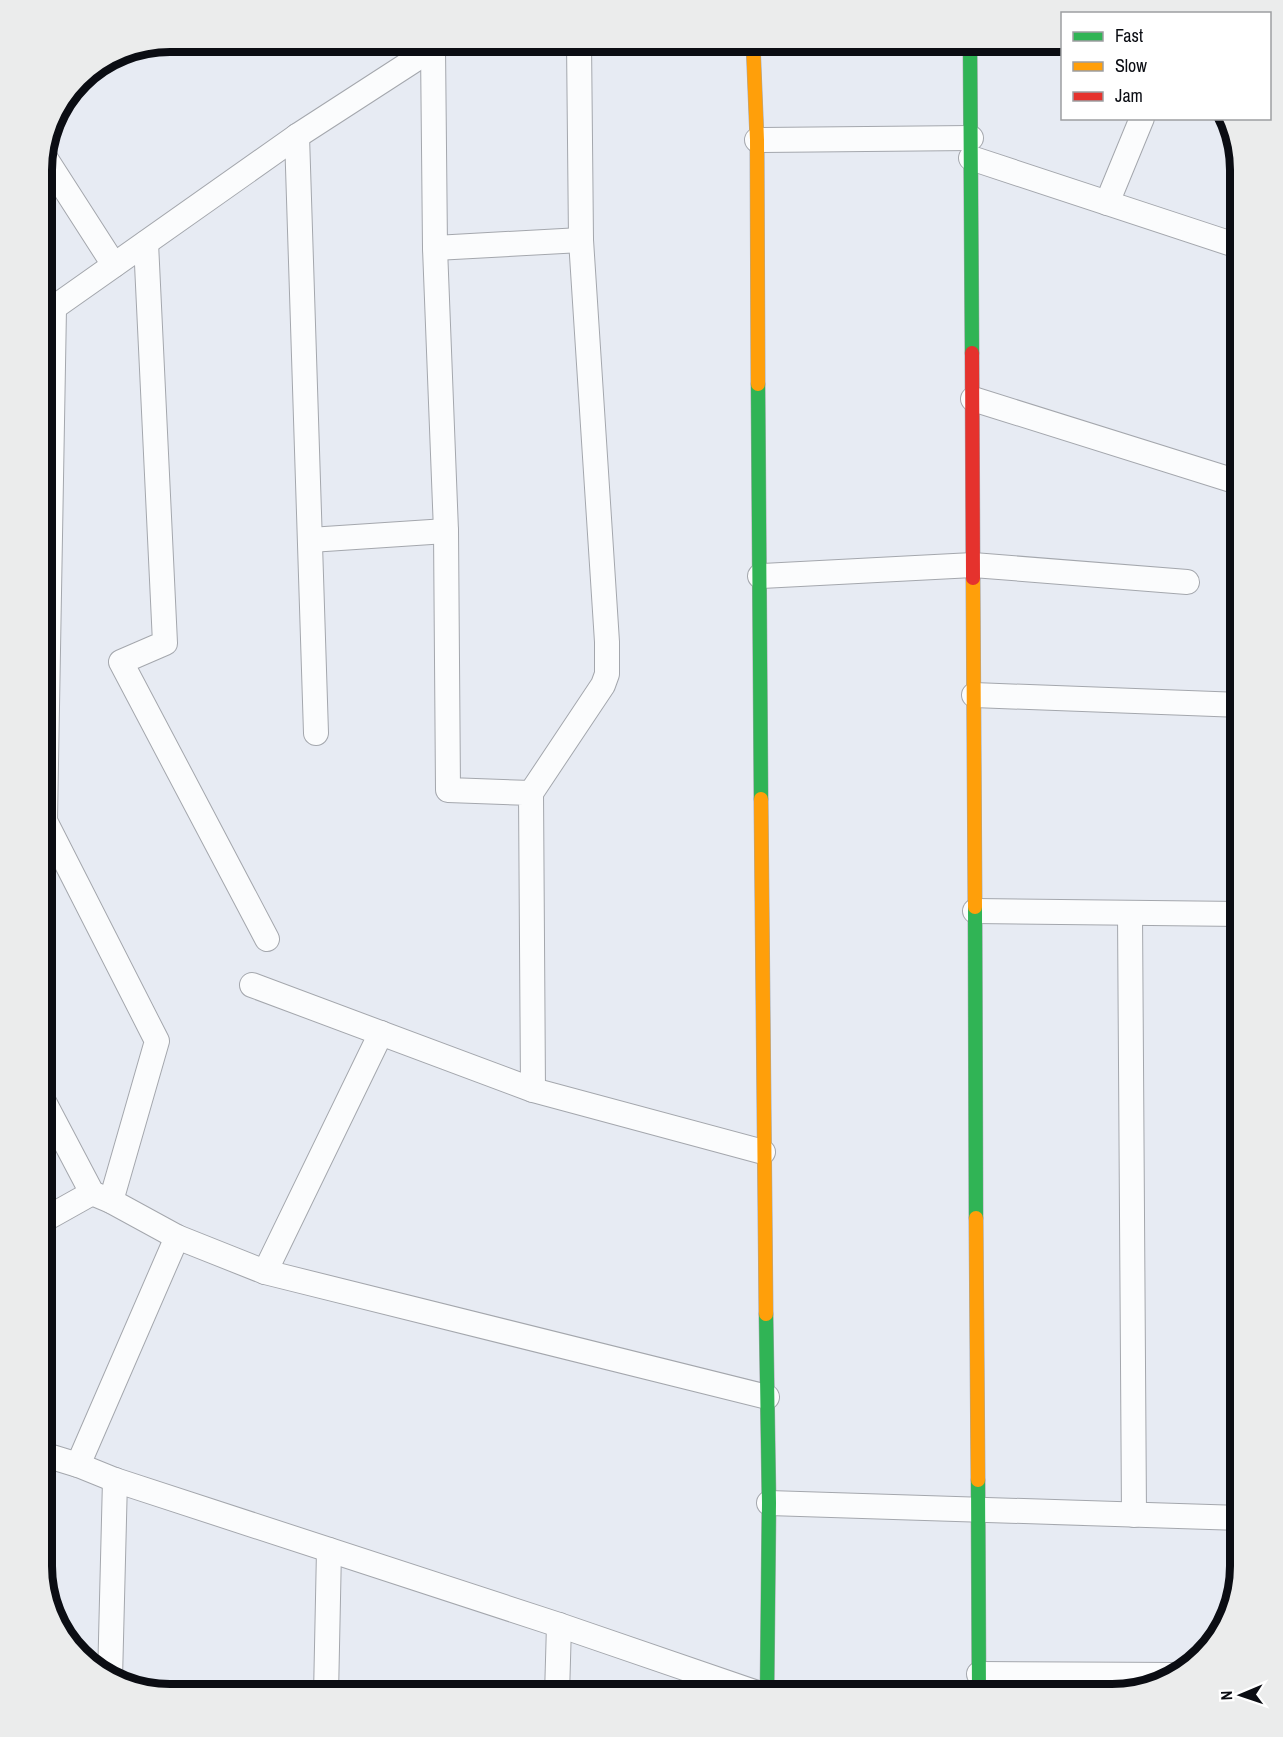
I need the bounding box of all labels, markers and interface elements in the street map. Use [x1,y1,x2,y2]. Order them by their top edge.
legend [1061,12,1271,120]
text: Fast [1115,23,1143,48]
text: Slow [1115,53,1147,78]
text: Jam [1115,83,1143,108]
north arrow [1211,1665,1271,1725]
text: N [1215,1690,1237,1701]

